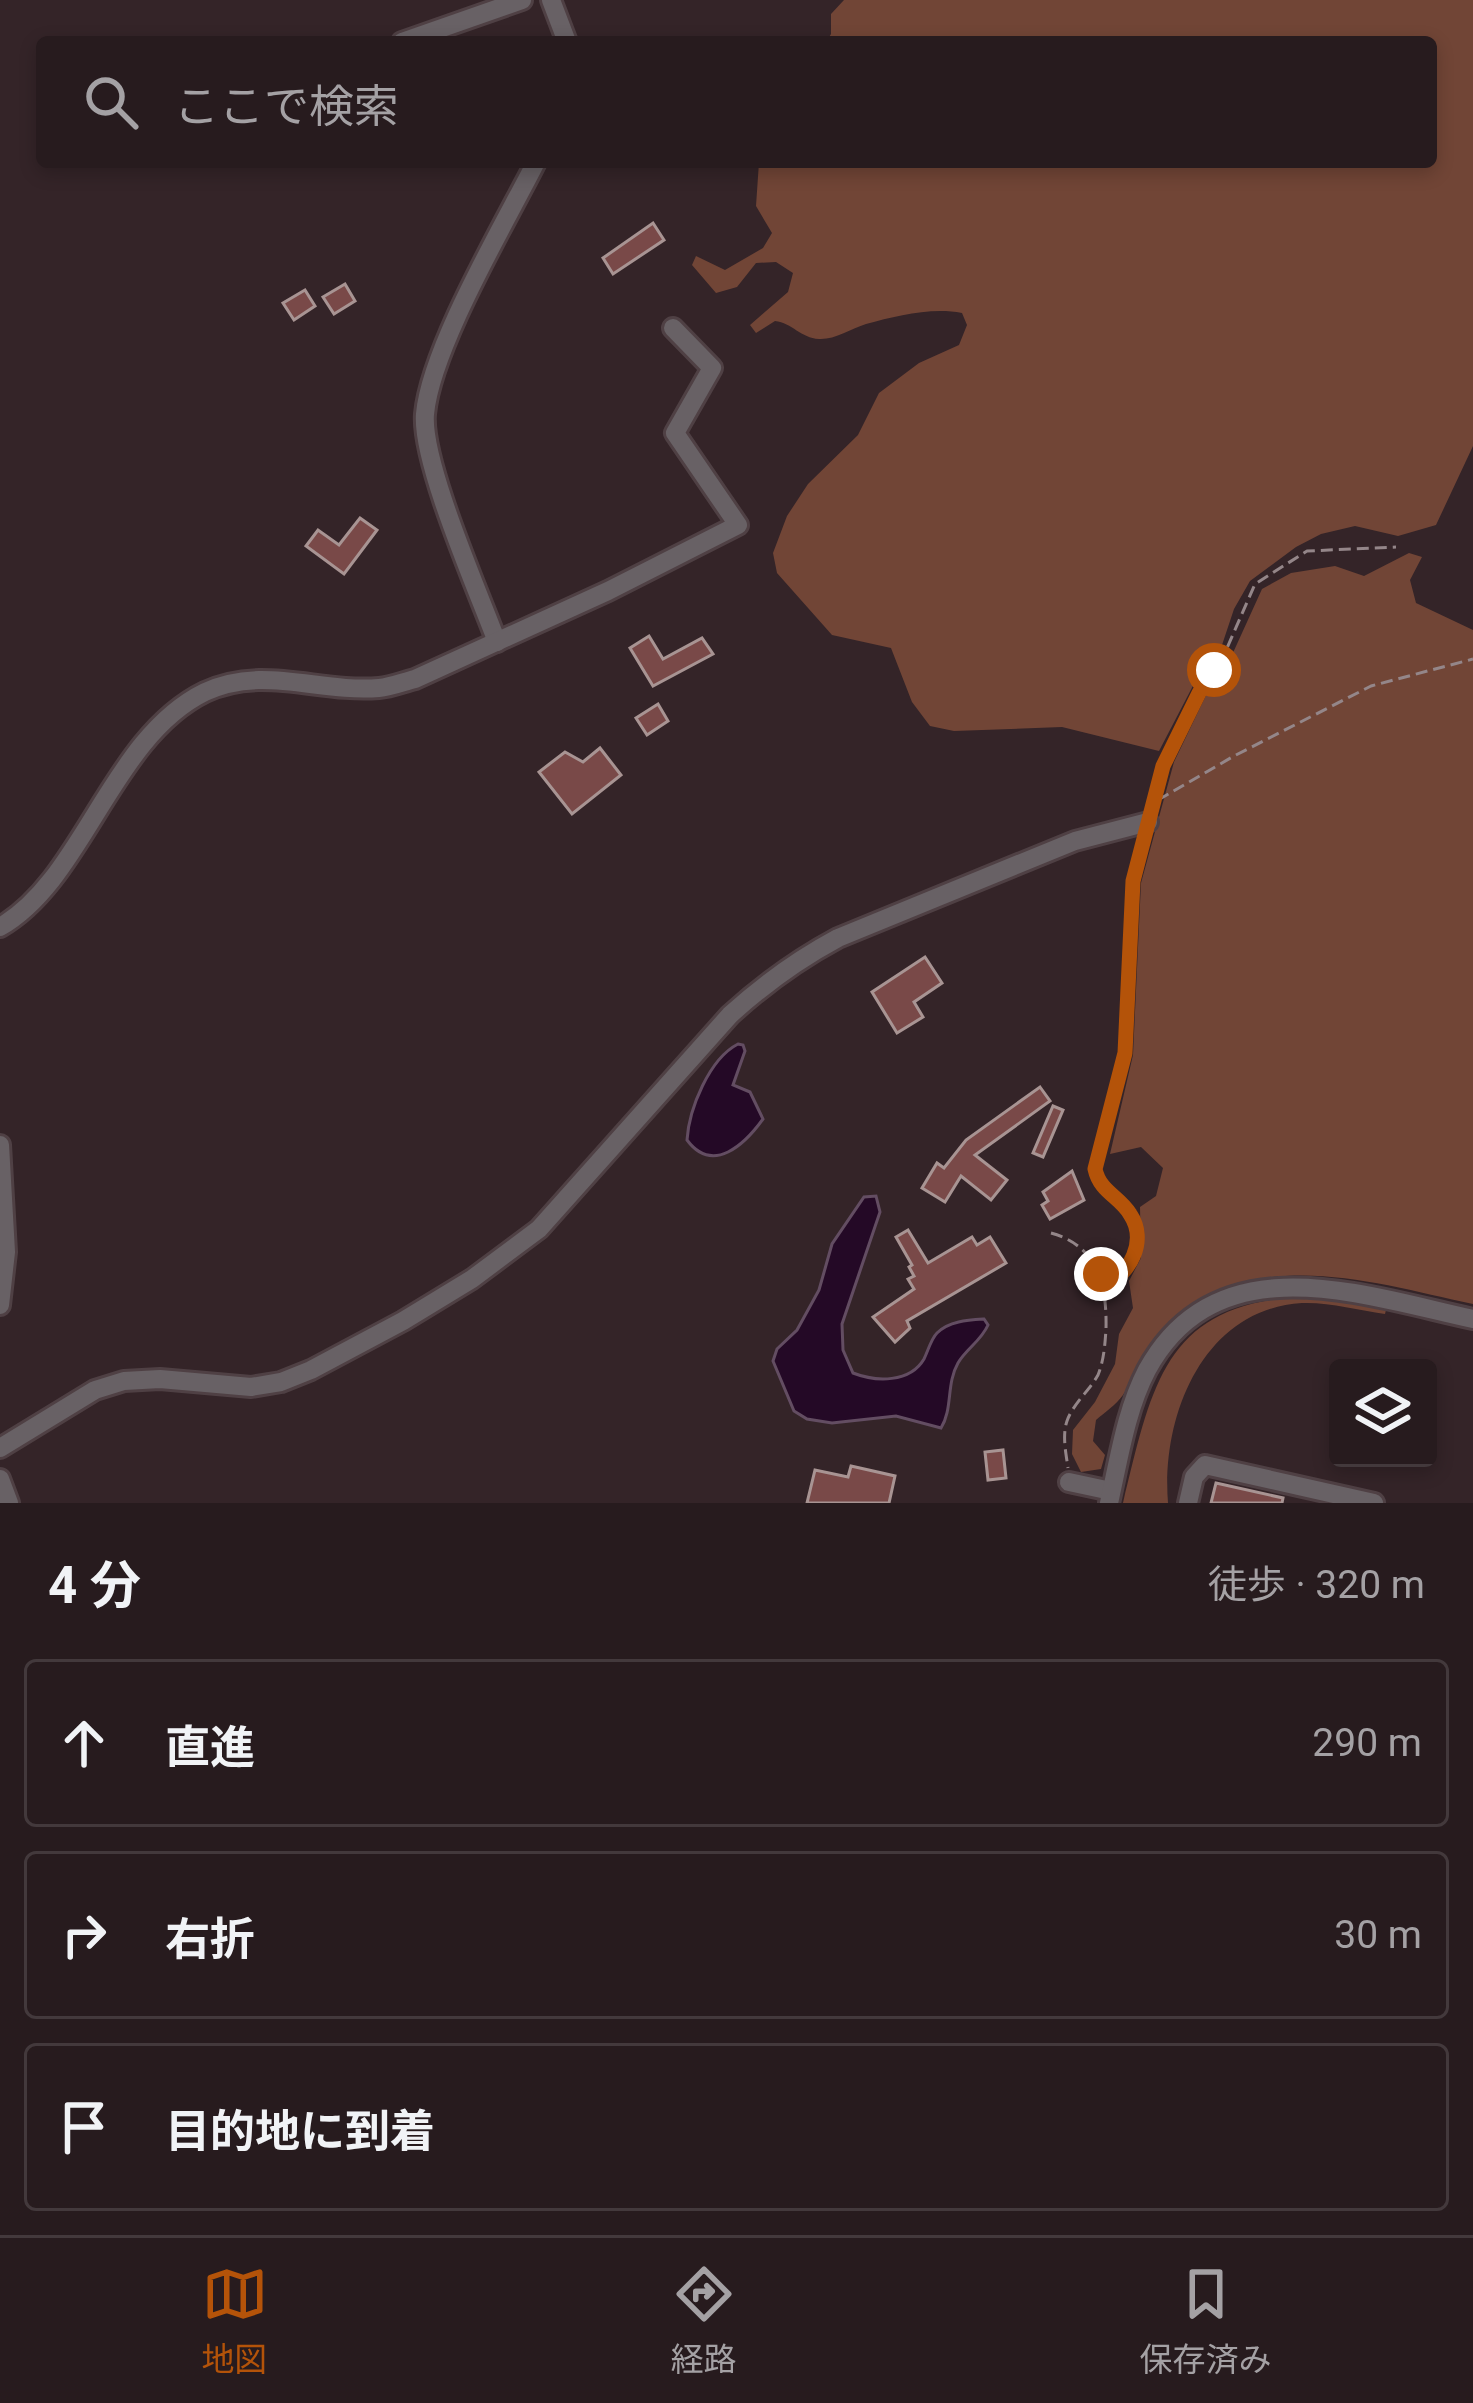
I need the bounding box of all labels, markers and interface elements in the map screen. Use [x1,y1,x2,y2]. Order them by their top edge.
search box [36,36,1437,168]
icon: search [78,69,144,135]
text: ここで検索 [174,80,399,133]
route start [1187,643,1241,697]
route end [1074,1247,1128,1301]
map controls [1329,1359,1437,1467]
button: layers [1329,1359,1437,1467]
text: 4 分 [48,1556,141,1615]
text: 徒歩 · 320 m [1208,1562,1425,1608]
icon: ahead [51,1710,117,1776]
text: 290 m [1312,1720,1422,1766]
text: 直進 [165,1721,255,1774]
icon: right [51,1902,117,1968]
text: 30 m [1334,1912,1422,1958]
text: 右折 [165,1913,255,1966]
icon: arrive [51,2094,117,2160]
text: 目的地に到着 [165,2105,435,2158]
tab: 地図 [202,2261,268,2381]
tab: 経路 [671,2261,737,2381]
tab: 保存済み [1140,2261,1272,2381]

